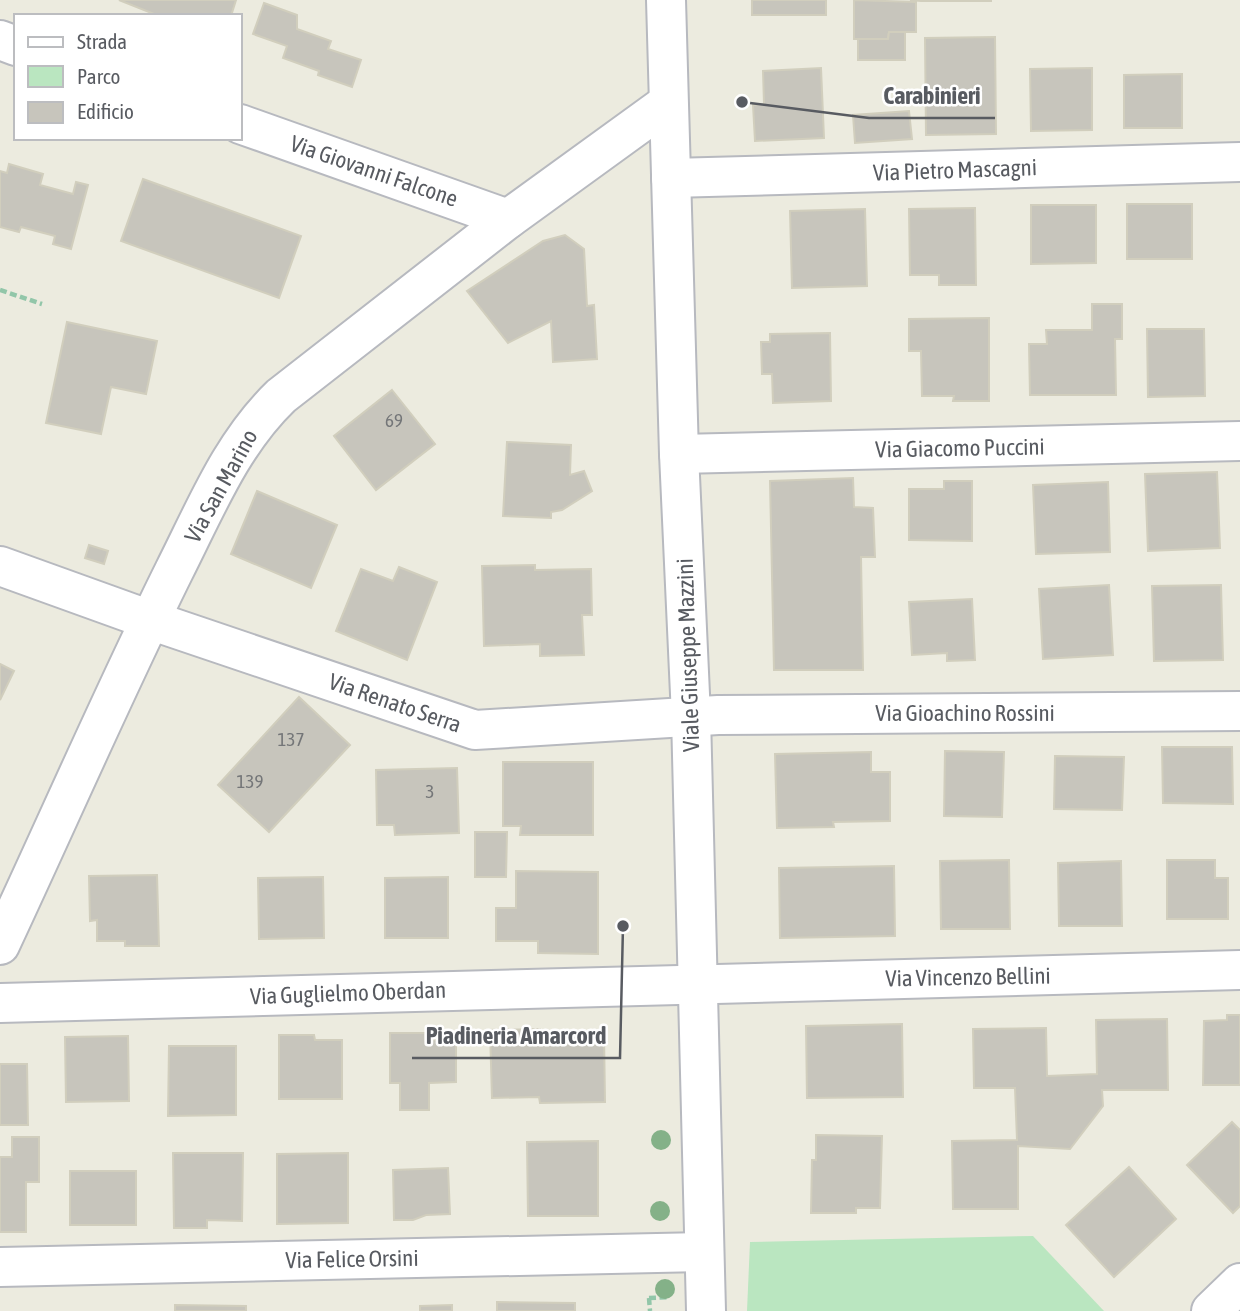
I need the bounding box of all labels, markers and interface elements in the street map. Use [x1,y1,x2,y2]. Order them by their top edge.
legend [14,14,242,140]
text: Strada [77,29,127,53]
text: Parco [77,64,120,88]
callout: Carabinieri [869,73,995,118]
text: Carabinieri [883,82,981,109]
text: Edificio [77,99,134,123]
street label: Via Giovanni Falcone [287,130,461,212]
street label: Via Pietro Mascagni [873,154,1037,186]
house number: 69 [385,409,403,431]
street label: Via San Marino [179,425,263,547]
street label: Via Giacomo Puccini [875,434,1045,462]
street label: Viale Giuseppe Mazzini [672,558,704,752]
street label: Via Renato Serra [325,668,465,738]
street label: Via Gioachino Rossini [875,700,1055,726]
house number: 137 [278,728,304,750]
house number: 139 [237,770,263,792]
house number: 3 [426,780,434,802]
street label: Via Vincenzo Bellini [885,963,1051,991]
street label: Via Guglielmo Oberdan [249,977,447,1009]
callout: Piadineria Amarcord [412,1013,620,1058]
text: Piadineria Amarcord [426,1022,606,1049]
street label: Via Felice Orsini [285,1245,419,1273]

